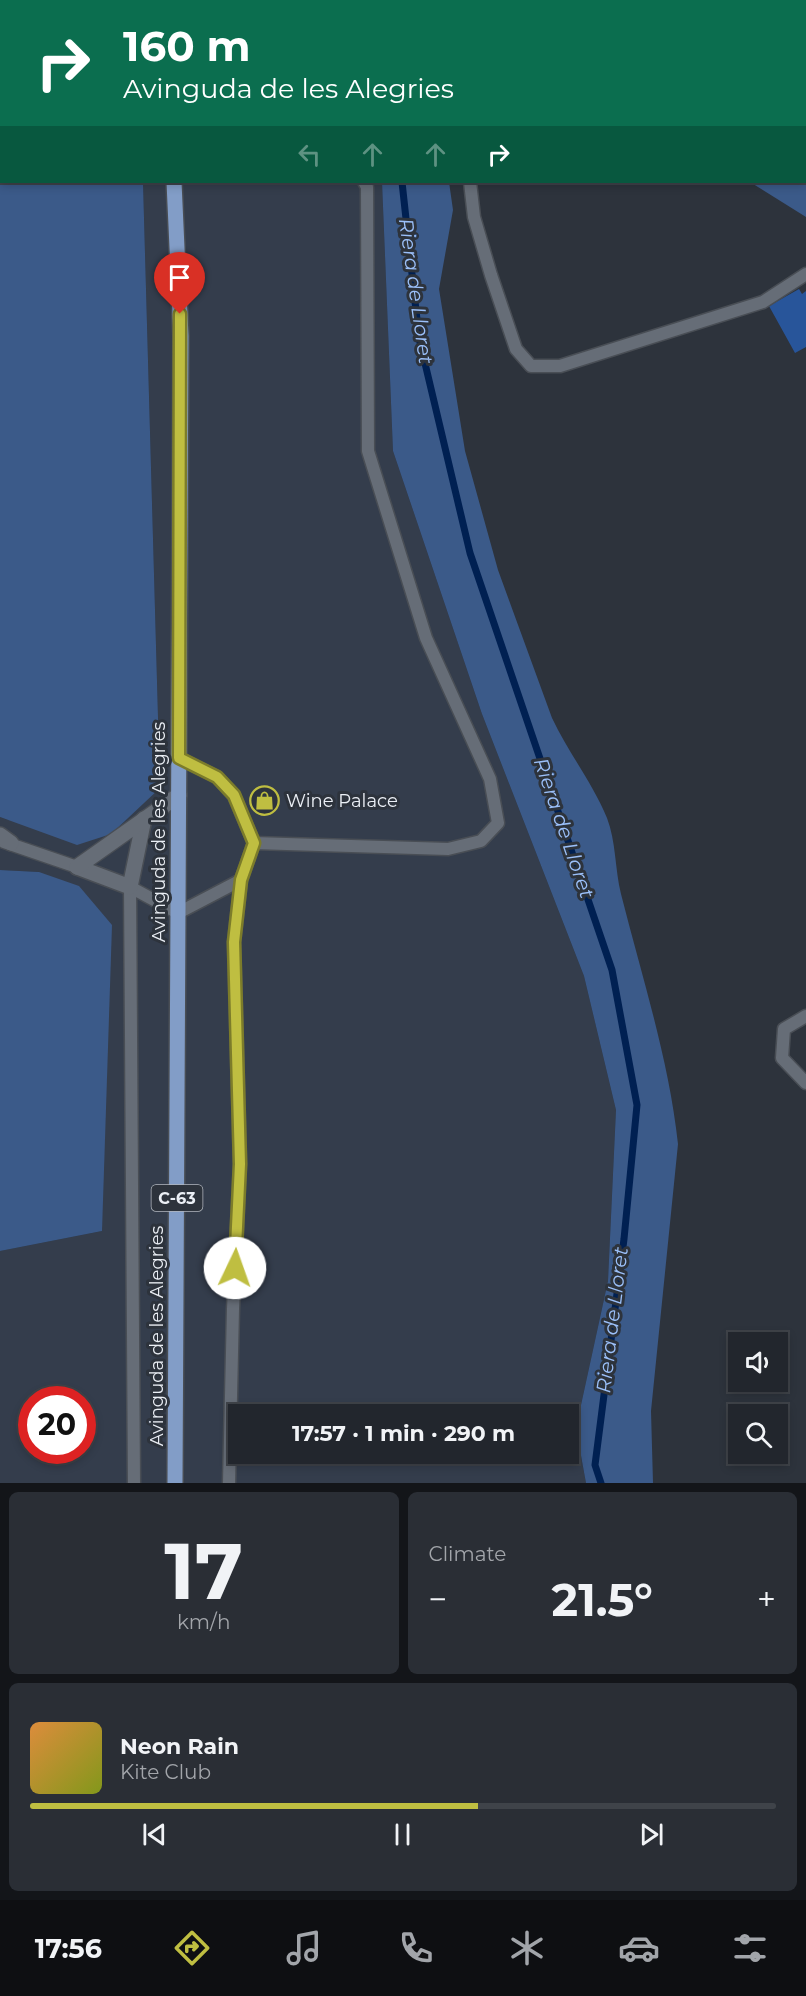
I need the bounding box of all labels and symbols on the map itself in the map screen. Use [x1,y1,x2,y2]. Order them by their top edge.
water label: Riera de Lloret [394,217,438,365]
pin [154,252,205,314]
street label: Avinguda de les Alegries [148,721,170,942]
water label: Riera de Lloret [529,755,599,901]
shop icon: Wine Palace [249,785,281,817]
place label: Wine Palace [286,790,398,812]
road number: C-63 [152,1185,202,1211]
street label: Avinguda de les Alegries [146,1225,168,1446]
position arrow [203,1236,267,1300]
water label: Riera de Lloret [591,1246,633,1394]
speed limit sign: 20 [18,1386,96,1464]

